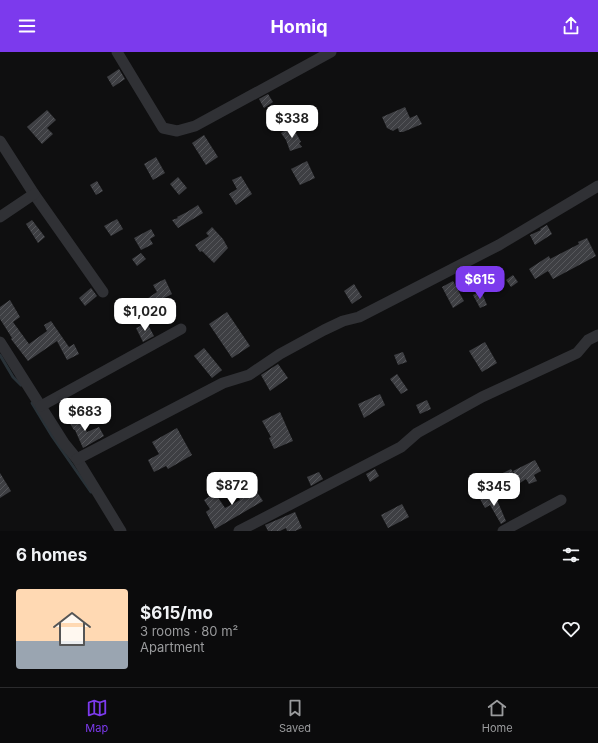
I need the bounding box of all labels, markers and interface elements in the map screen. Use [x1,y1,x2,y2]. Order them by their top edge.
icon: menu [16,15,38,37]
icon: share [560,15,582,37]
text: Homiq [270,16,328,37]
pin: $338 [268,105,316,139]
text: $338 [275,110,309,126]
pin: $615 [456,266,504,300]
text: $615 [465,271,495,287]
pin: $1,020 [112,298,178,332]
text: $1,020 [123,303,167,319]
pin: $683 [61,398,109,432]
text: $683 [68,403,102,419]
pin: $872 [208,472,256,506]
pin: $345 [470,473,518,507]
text: $872 [216,477,248,493]
text: $345 [477,478,511,494]
icon: filters [560,544,582,566]
text: 6 homes [16,545,87,565]
text: $615/mo [140,603,213,623]
icon: home [48,605,96,653]
icon: heart [560,618,582,640]
text: 3 rooms · 80 m² [140,623,238,639]
text: Apartment [140,639,205,655]
tab: Map [85,697,108,735]
tab: Saved [279,697,311,735]
tab: Home [482,697,513,735]

